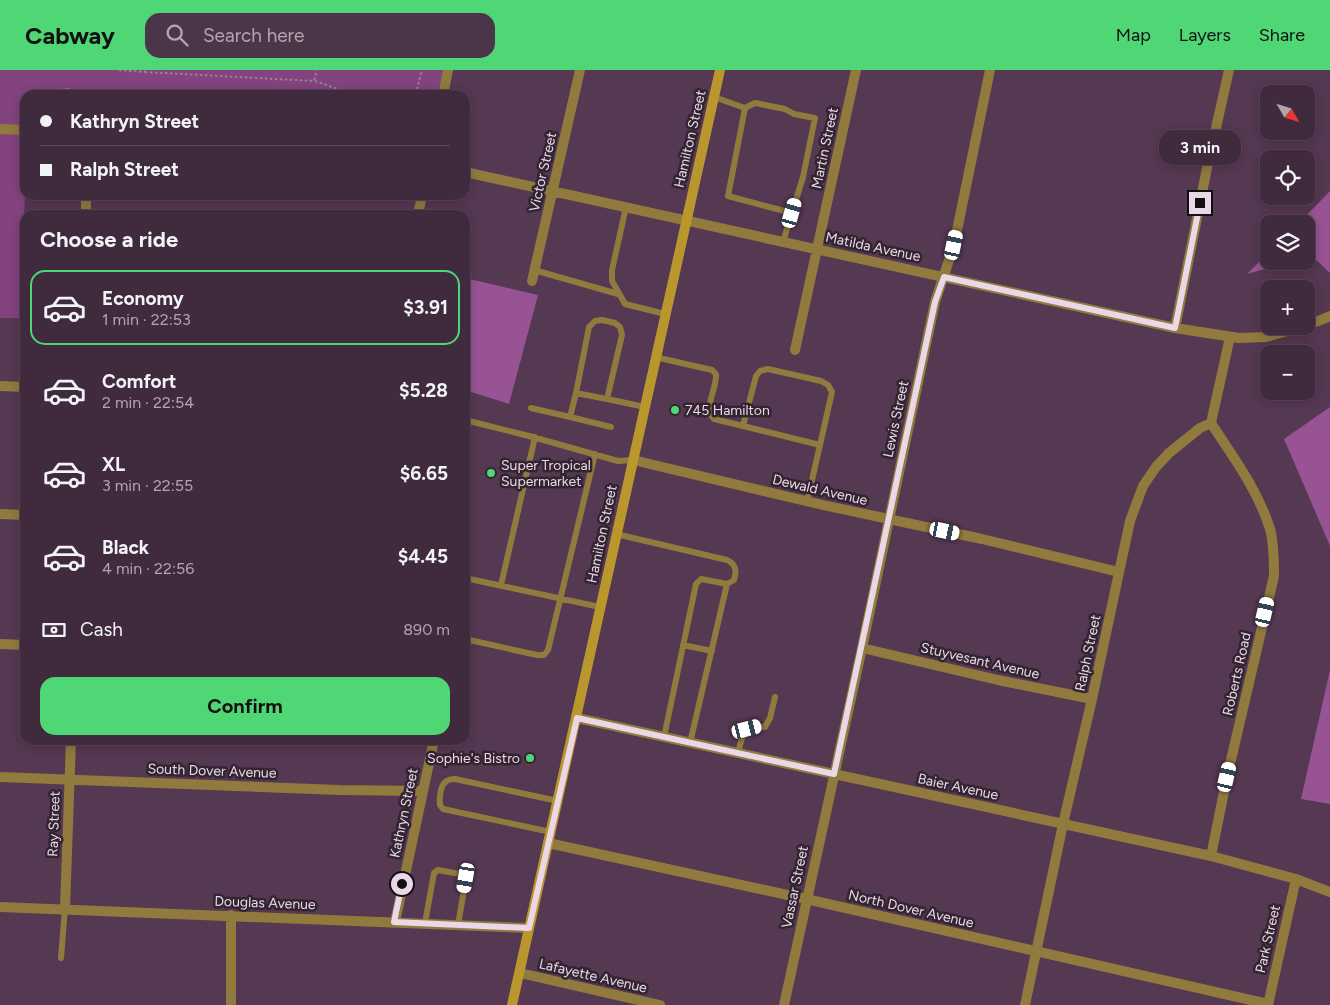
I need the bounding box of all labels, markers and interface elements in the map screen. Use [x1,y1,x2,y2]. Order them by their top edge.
search box [145,13,495,58]
text: Cabway [25,21,115,50]
icon: search [163,21,191,49]
text: Search here [203,24,304,47]
text: Map [1116,24,1151,46]
text: Layers [1179,24,1231,46]
text: Share [1259,24,1305,46]
north arrow [1260,85,1315,140]
map controls [1260,85,1315,400]
street label: Hamilton Street [670,88,710,190]
street label: Martin Street [808,106,842,190]
text: Kathryn Street [70,110,199,133]
street label: Victor Street [526,130,560,214]
callout: 3 min [1159,131,1241,166]
text: 3 min [1180,138,1220,157]
button: locate [1260,150,1315,205]
text: Ralph Street [70,158,179,181]
route end [1189,192,1211,214]
car [780,197,803,229]
button: layers [1260,215,1315,270]
text: Choose a ride [40,226,178,253]
street label: Matilda Avenue [824,229,922,265]
car [943,229,964,261]
button: + [1260,280,1315,335]
icon: car [42,285,87,330]
text: Economy [102,287,184,310]
text: $3.91 [403,296,448,319]
text: 1 min · 22:53 [102,310,191,329]
button: − [1260,345,1315,400]
icon: car [42,368,87,413]
text: Comfort [102,370,177,393]
text: $5.28 [399,379,448,402]
street label: Lewis Street [880,379,912,459]
text: 2 min · 22:54 [102,393,194,412]
place label: 745 Hamilton [685,402,770,419]
marker: 745 Hamilton [669,404,681,416]
icon: car [42,451,87,496]
text: XL [102,453,125,476]
place label: Super Tropical Supermarket [501,457,591,490]
text: $6.65 [400,462,448,485]
marker: Super Tropical Supermarket [485,467,497,479]
street label: Dewald Avenue [771,471,870,509]
text: 3 min · 22:55 [102,476,193,495]
street label: Hamilton Street [583,483,621,585]
car [928,521,961,541]
icon: car [42,534,87,579]
text: Black [102,536,149,559]
text: $4.45 [398,545,448,568]
text: 4 min · 22:56 [102,559,194,578]
car [1254,596,1275,628]
street label: Ralph Street [1072,613,1104,693]
icon: cash [40,616,68,644]
text: Cash [80,618,123,641]
text: 890 m [403,620,450,639]
street label: Roberts Road [1219,631,1255,717]
street label: Stuyvesant Avenue [919,639,1041,683]
button: Confirm [40,677,450,735]
car [730,718,763,740]
place label: Sophie's Bistro [427,750,520,767]
marker: Sophie's Bistro [524,752,536,764]
street label: South Dover Avenue [147,760,277,782]
car [1216,761,1237,793]
street label: Kathryn Street [386,767,422,859]
street label: Baier Avenue [916,770,1000,804]
street label: Ray Street [44,791,64,857]
street label: Vassar Street [778,844,812,930]
car [456,862,475,894]
route start [391,873,413,895]
street label: North Dover Avenue [847,886,976,932]
street label: Douglas Avenue [214,893,316,913]
street label: Park Street [1252,903,1284,975]
street label: Lafayette Avenue [537,955,649,997]

